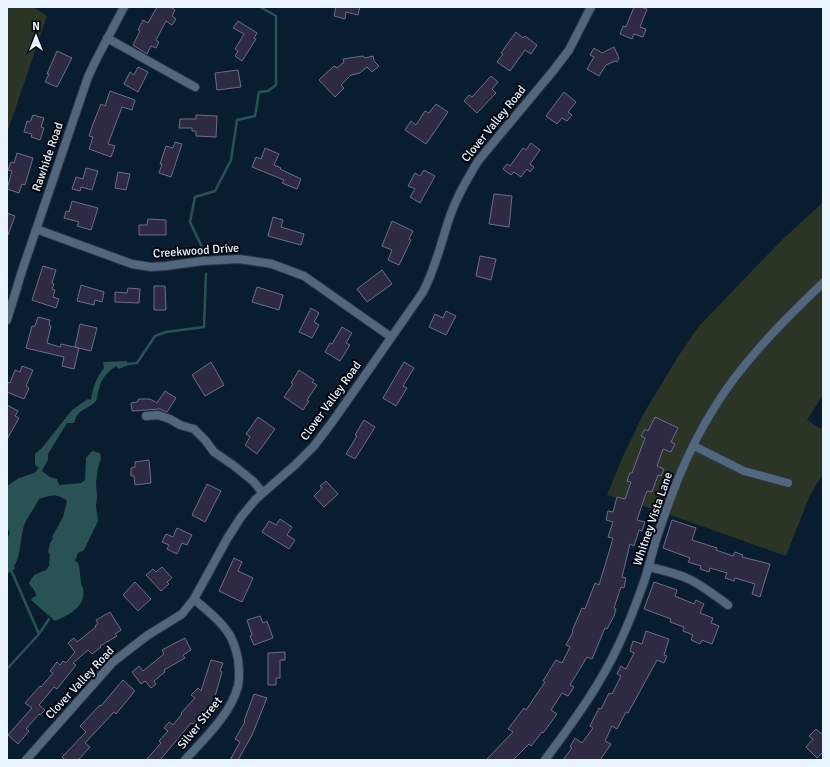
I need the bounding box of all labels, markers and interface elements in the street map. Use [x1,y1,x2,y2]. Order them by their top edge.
north arrow [16,16,56,56]
text: N [32,20,40,33]
street label: Clover Valley Road [459,83,529,165]
street label: Rawhide Road [29,120,67,194]
street label: Creekwood Drive [152,241,240,261]
street label: Clover Valley Road [297,358,365,444]
street label: Whitney Vista Lane [630,470,676,568]
street label: Clover Valley Road [42,643,118,723]
street label: Silver Street [174,694,226,752]

